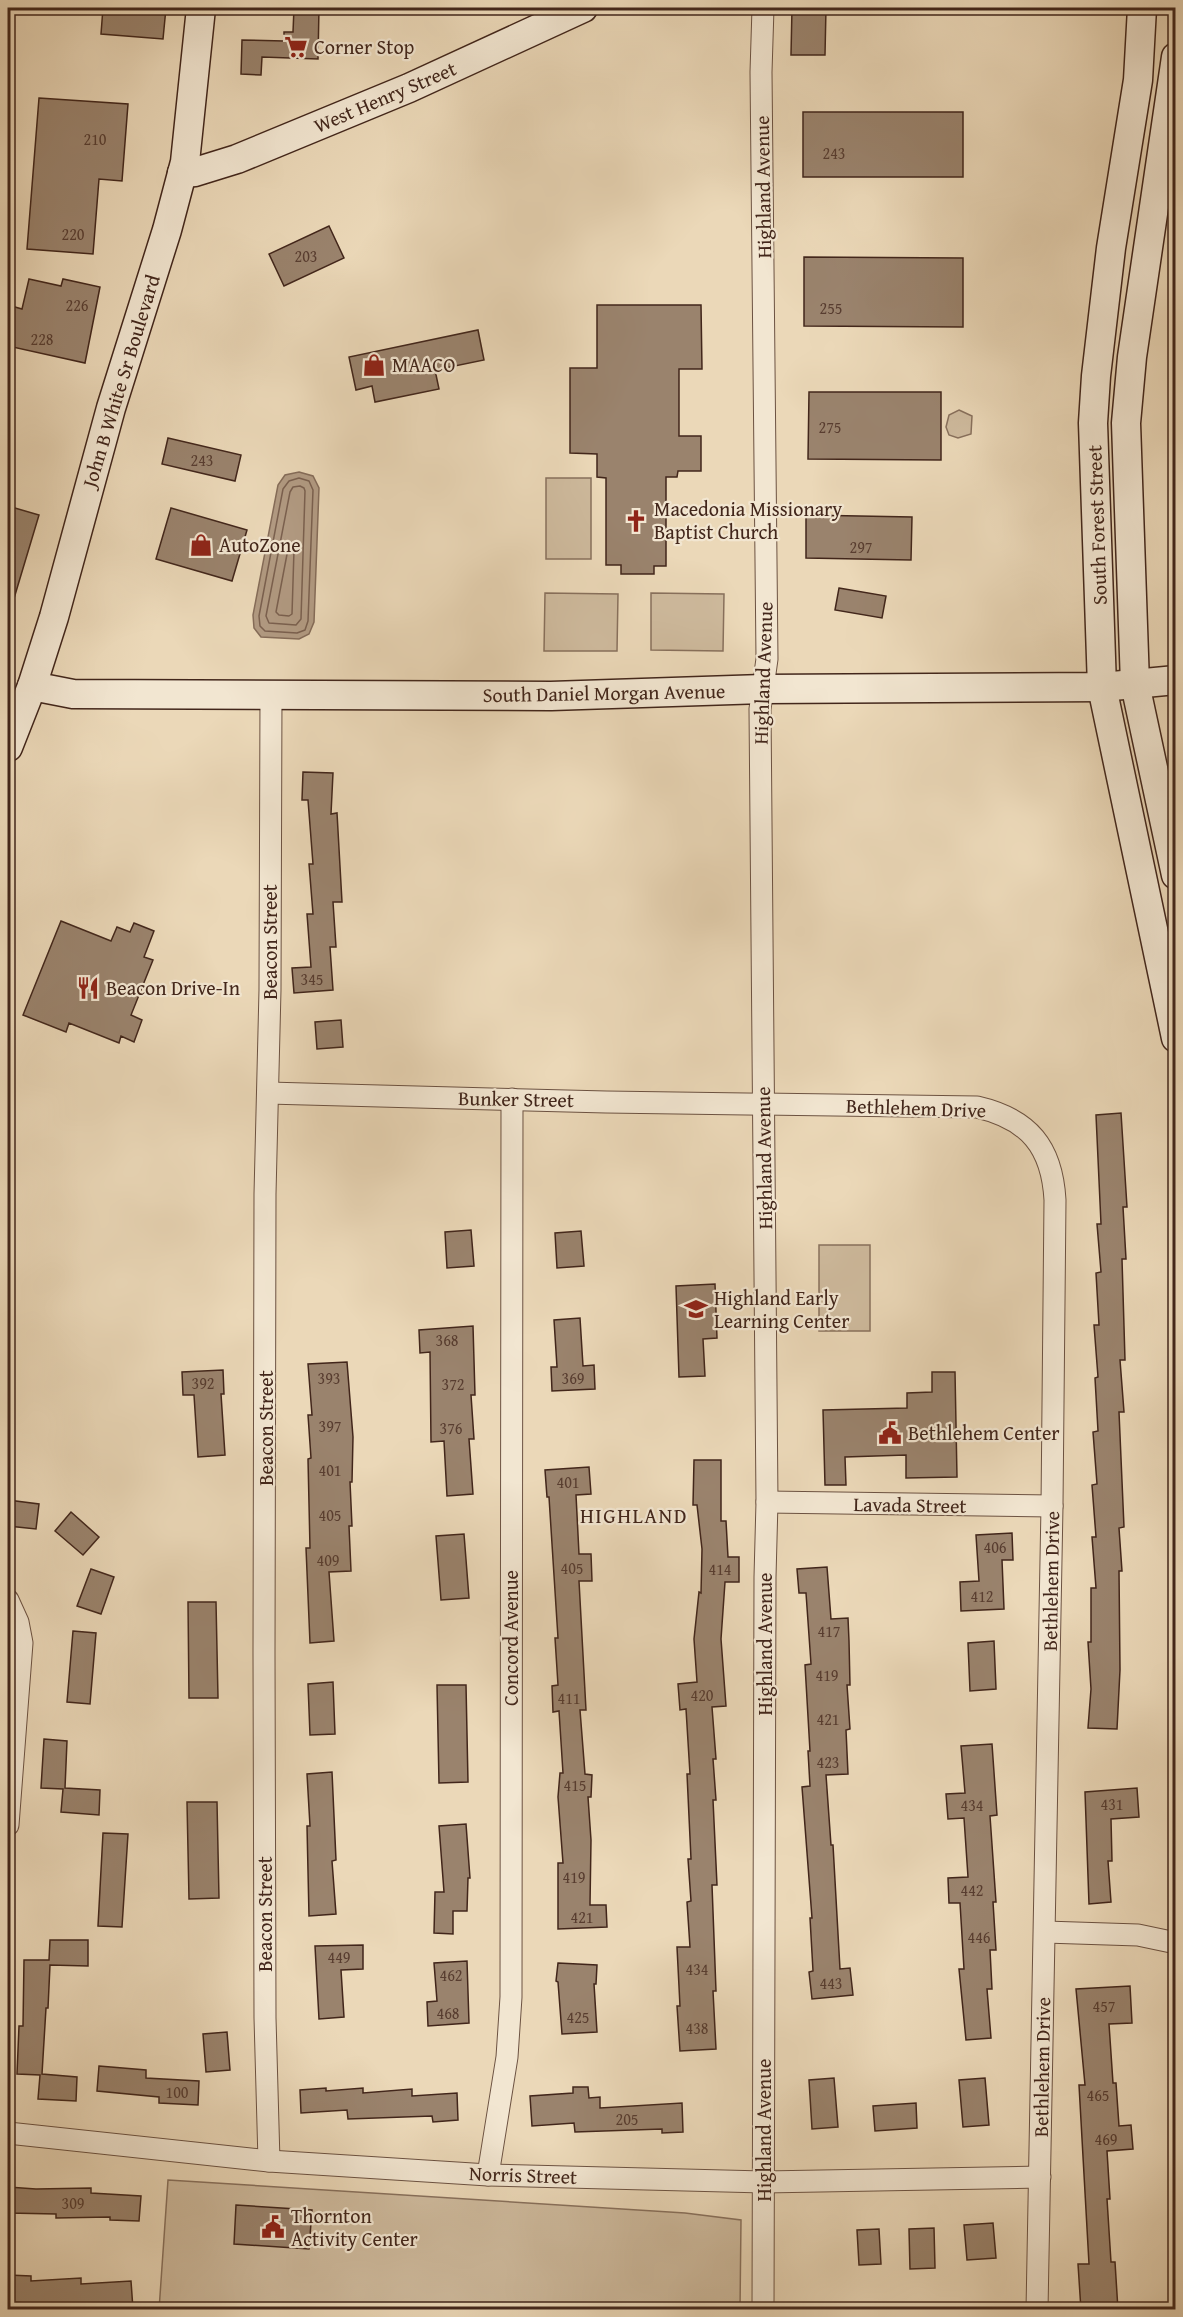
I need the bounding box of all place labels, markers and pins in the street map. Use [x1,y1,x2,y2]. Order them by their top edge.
place label: Corner Stop [314,32,415,61]
supermarket icon: Corner Stop [283,34,309,60]
place label: MAACO [392,350,455,379]
shop icon: MAACO [361,352,387,378]
place label: Macedonia Missionary Baptist Church [654,494,842,546]
church icon: Macedonia Missionary Baptist Church [623,508,649,534]
place label: AutoZone [219,530,301,559]
shop icon: AutoZone [188,532,214,558]
place label: Beacon Drive-In [106,973,240,1002]
restaurant icon: Beacon Drive-In [75,975,101,1001]
place label: Highland Early Learning Center [714,1283,849,1335]
school or university icon: Highland Early Learning Center [683,1296,709,1322]
place label: Bethlehem Center [908,1418,1060,1447]
public building icon: Bethlehem Center [877,1420,903,1446]
place label: Thornton Activity Center [291,2201,418,2253]
public building icon: Thornton Activity Center [260,2214,286,2240]

